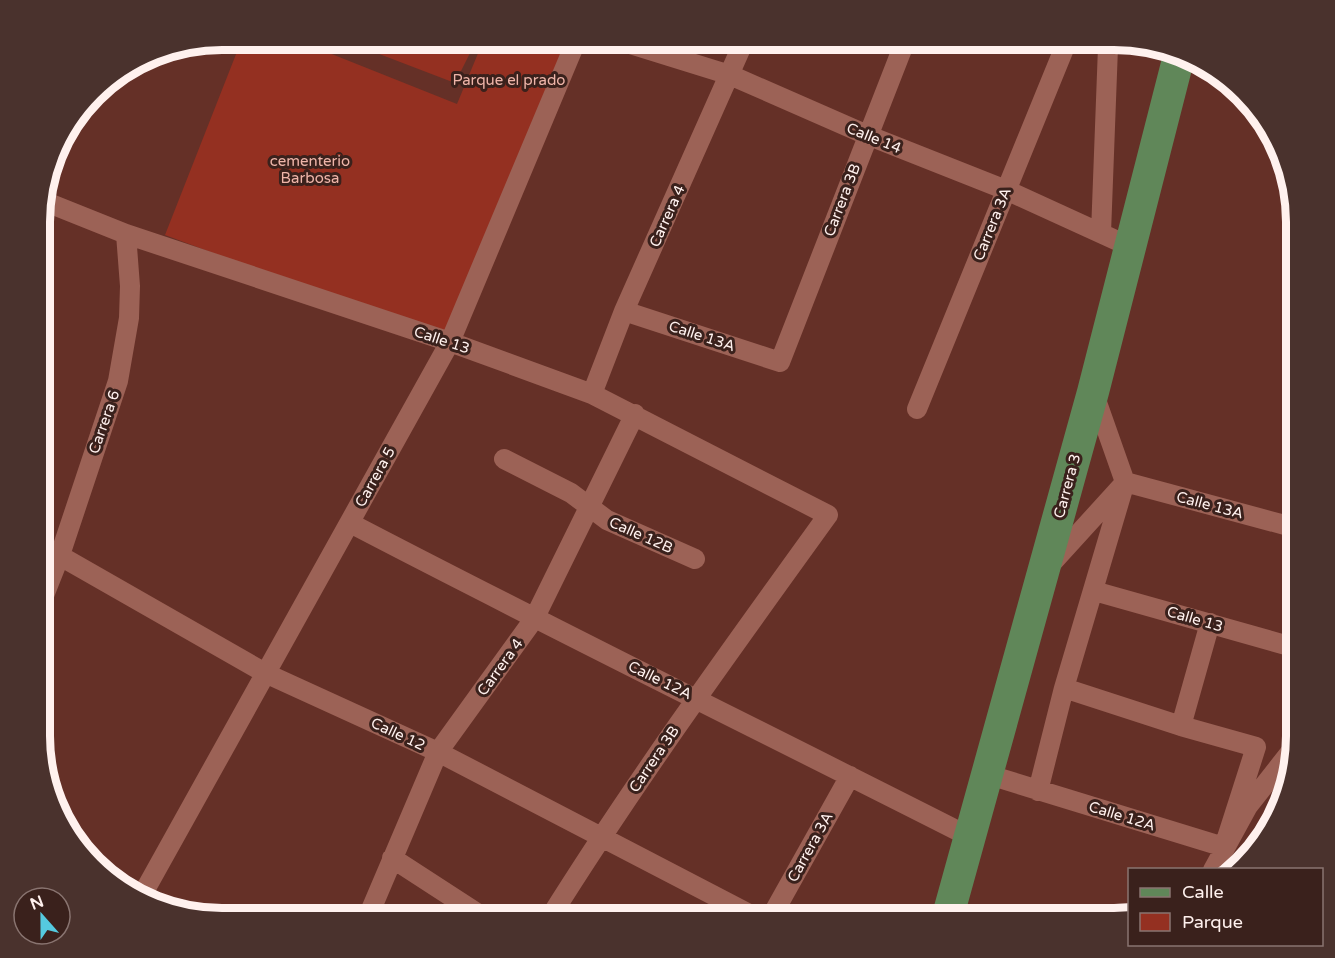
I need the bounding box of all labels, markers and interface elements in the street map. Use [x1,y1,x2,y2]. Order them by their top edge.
park label: Parque el prado [453,71,565,89]
street label: Calle 14 [844,119,904,157]
park label: cementerio Barbosa [270,152,350,187]
street label: Carrera 3B [820,161,864,239]
street label: Carrera 4 [645,182,689,250]
street label: Carrera 3A [969,185,1015,263]
street label: Calle 13A [667,317,737,355]
street label: Calle 13 [412,323,472,357]
street label: Carrera 6 [85,388,123,456]
street label: Carrera 5 [351,444,399,510]
street label: Carrera 3 [1050,452,1084,520]
street label: Calle 13A [1174,487,1246,523]
street label: Calle 12B [606,513,676,557]
street label: Calle 13 [1165,602,1225,636]
street label: Carrera 4 [473,635,527,699]
street label: Calle 12A [625,657,695,703]
street label: Calle 12 [368,714,428,754]
street label: Carrera 3B [625,722,683,796]
street label: Calle 12A [1086,797,1158,835]
street label: Carrera 3A [783,809,837,885]
legend [1128,868,1323,946]
text: Calle [1182,881,1224,903]
north arrow [12,886,72,946]
text: N [27,891,47,915]
text: Parque [1182,911,1243,933]

